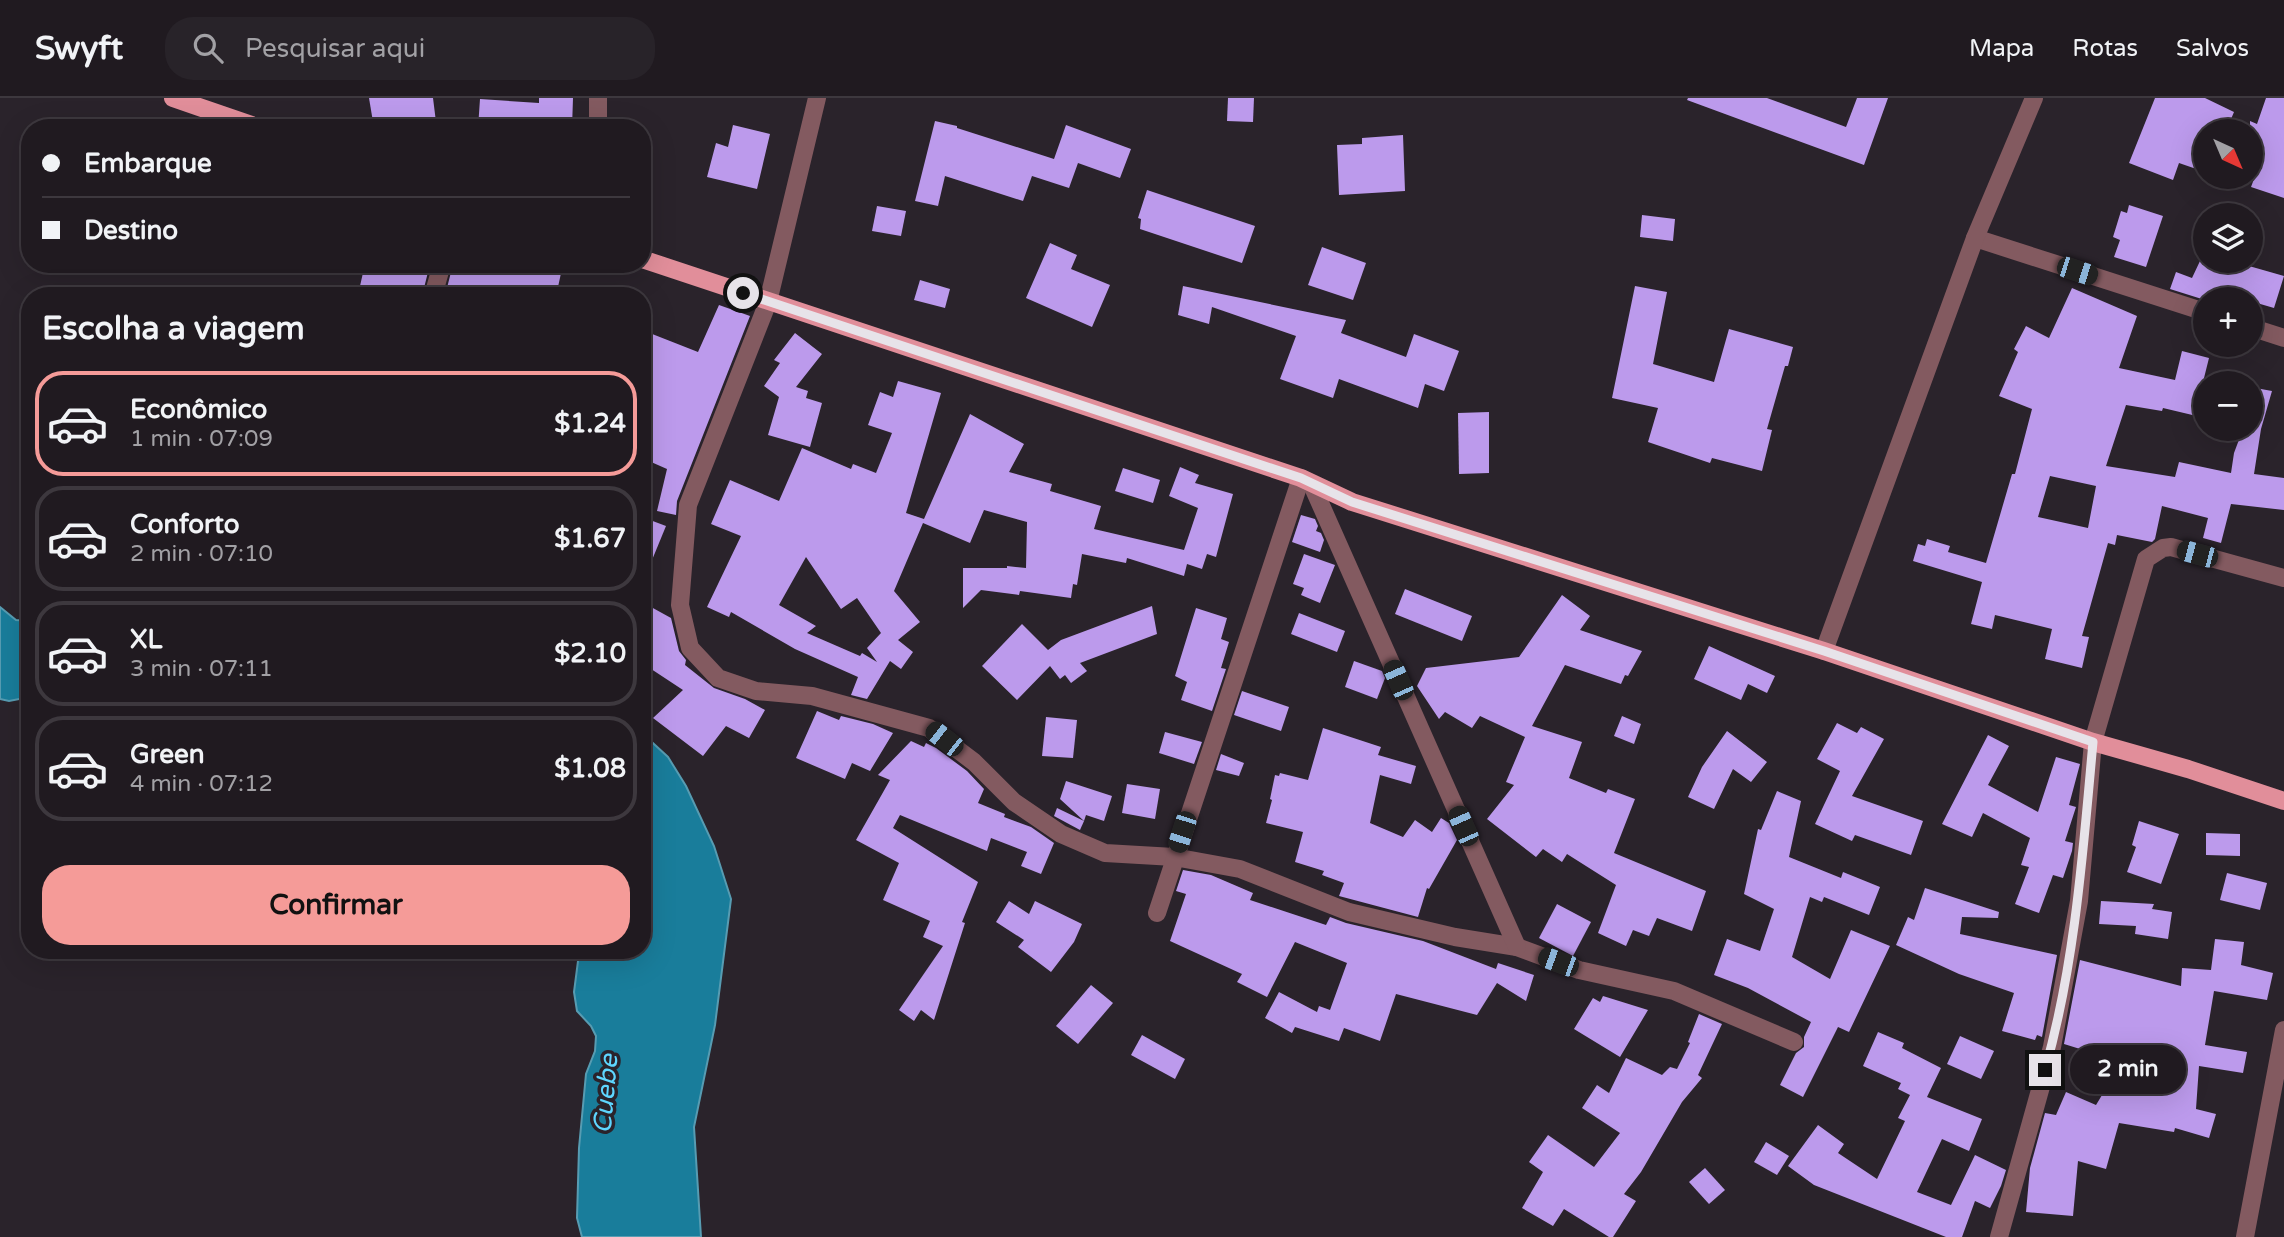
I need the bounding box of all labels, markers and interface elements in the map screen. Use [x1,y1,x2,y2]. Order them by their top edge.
search box [165,17,655,80]
text: Swyft [35,29,123,68]
icon: search [189,29,227,67]
text: Pesquisar aqui [245,33,425,64]
text: Mapa [1969,34,2034,63]
text: Rotas [2072,34,2138,63]
text: Salvos [2176,34,2249,63]
north arrow [2193,119,2263,189]
map controls [2193,119,2263,441]
text: Embarque [84,148,212,179]
button: layers [2193,203,2263,273]
text: Destino [84,215,178,246]
car [2054,255,2101,287]
route start [727,277,759,309]
button: + [2193,287,2263,357]
text: Escolha a viagem [42,310,305,348]
button: − [2193,371,2263,441]
icon: car [46,392,109,455]
text: Econômico [130,394,267,425]
text: $1.24 [554,408,626,439]
text: 1 min · 07:09 [130,425,273,453]
icon: car [46,507,109,570]
text: Conforto [130,509,239,540]
text: $1.67 [554,523,626,554]
car [2174,538,2221,570]
text: 2 min · 07:10 [130,540,273,568]
icon: car [46,622,109,685]
text: XL [130,624,162,655]
text: $2.10 [554,638,626,669]
text: 3 min · 07:11 [130,655,273,683]
car [1380,657,1417,703]
car [921,718,968,760]
icon: car [46,737,109,800]
text: Green [130,739,205,770]
text: $1.08 [554,753,626,784]
text: 4 min · 07:12 [130,770,273,798]
car [1445,803,1482,849]
car [1166,809,1199,855]
button: Confirmar [42,865,630,945]
car [1535,945,1582,979]
callout: 2 min [2070,1046,2185,1094]
water label: Cuebe [587,1052,625,1135]
route end [2029,1054,2061,1086]
text: 2 min [2097,1055,2159,1083]

